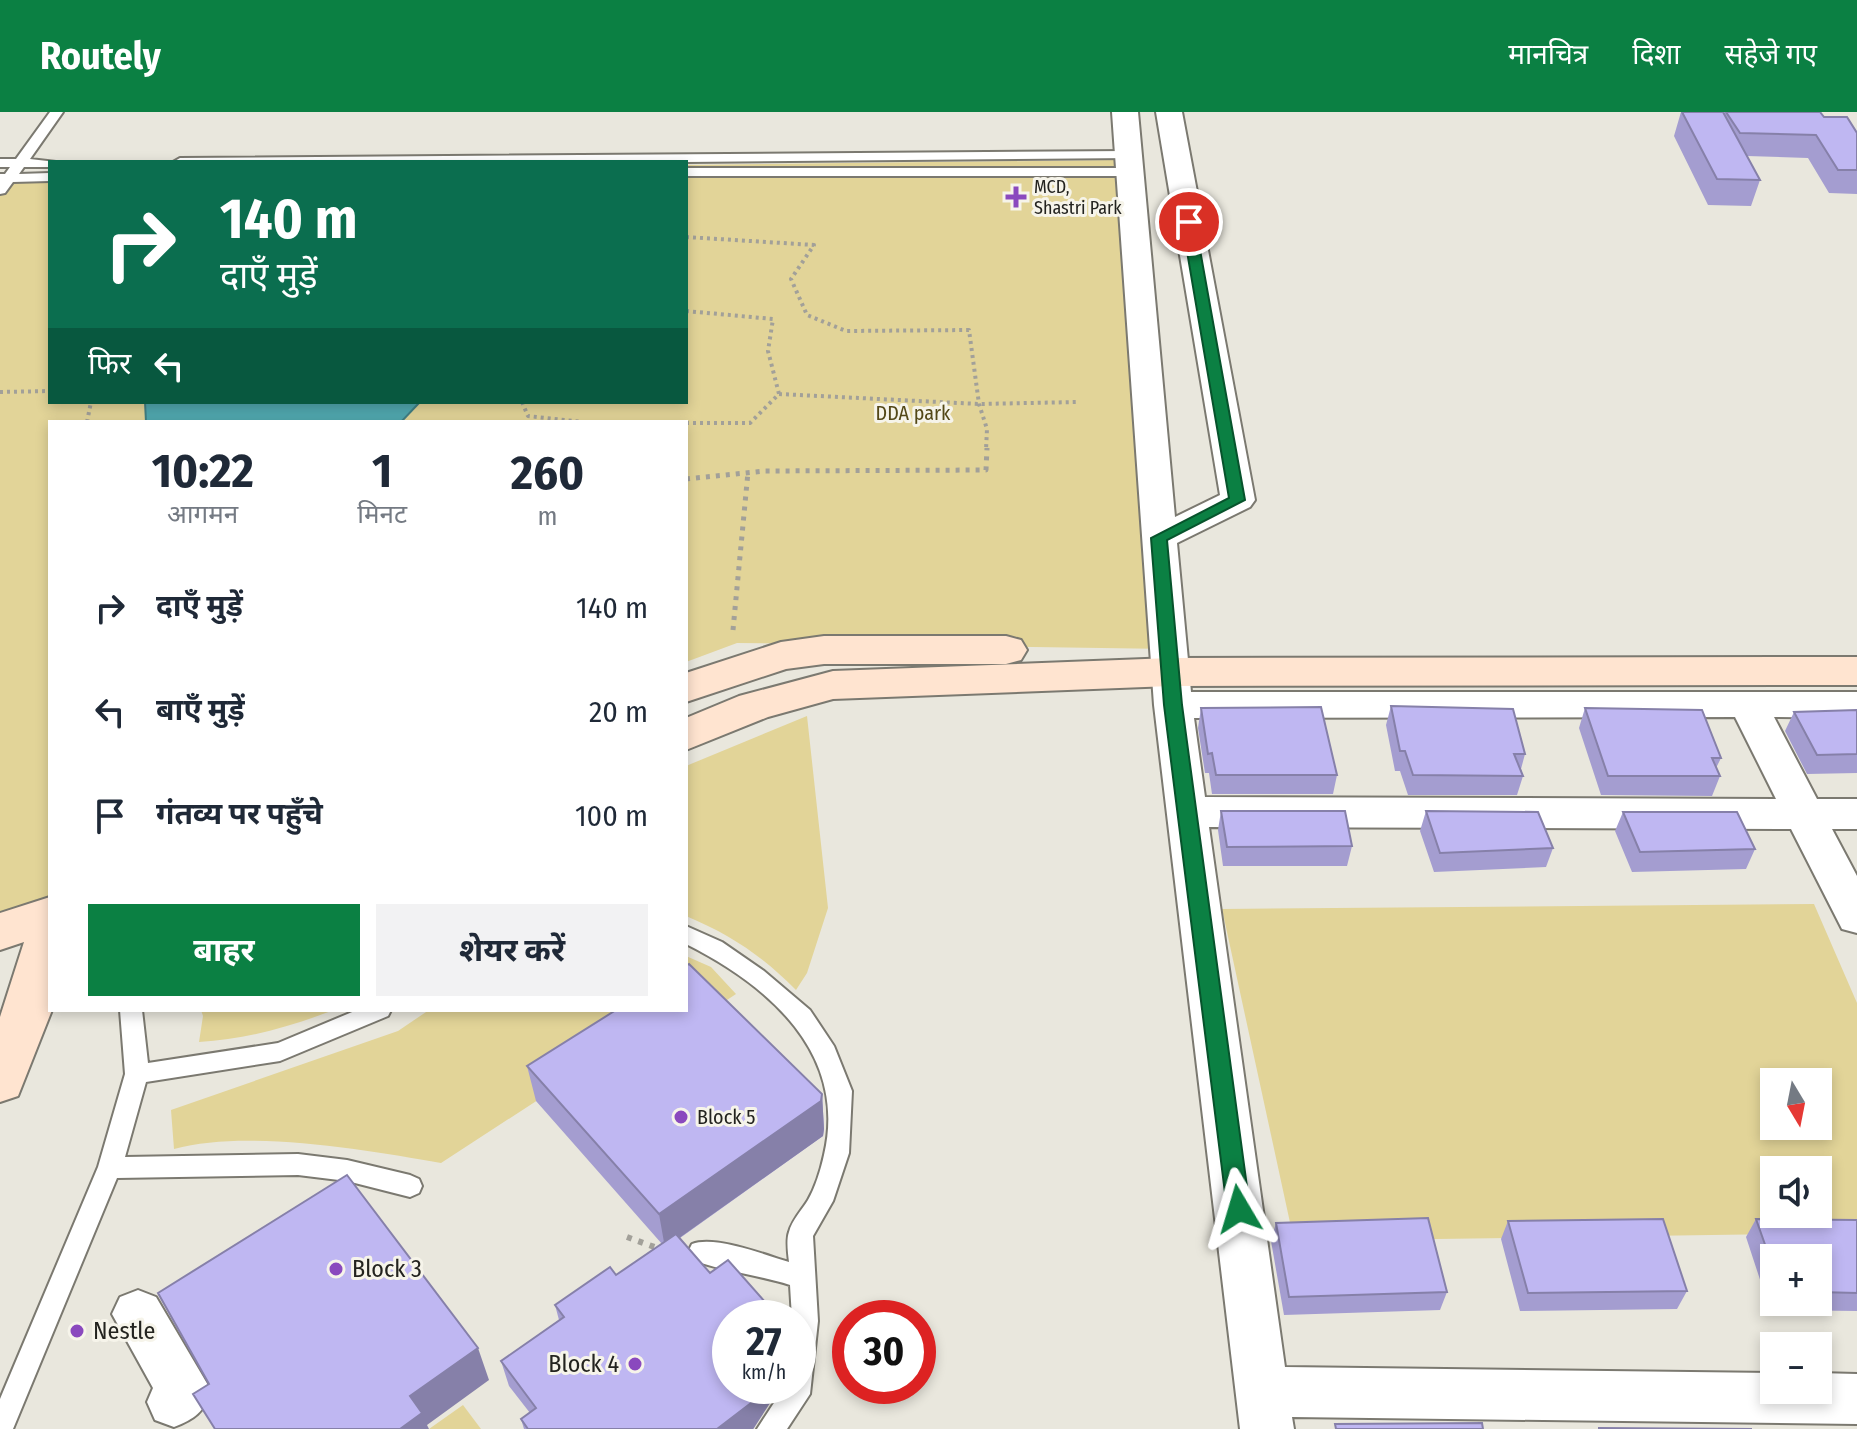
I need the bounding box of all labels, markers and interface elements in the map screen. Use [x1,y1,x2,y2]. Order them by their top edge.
text: Routely [40,33,161,79]
text: मानचित्र [1508,38,1588,71]
text: दिशा [1632,38,1681,71]
text: सहेजे गए [1725,38,1817,71]
place label: MCD, Shastri Park [1034,176,1122,219]
text: 140 m [220,186,357,253]
marker: MCD, Shastri Park [1005,186,1027,208]
pin [1155,188,1223,256]
icon: right [88,192,192,296]
icon: arrive [1167,200,1211,244]
text: दाएँ मुड़ें [220,254,318,298]
icon: left [147,344,191,388]
text: फिर [88,346,131,382]
park label: DDA park [876,401,951,425]
text: 10:22 [152,442,254,500]
text: 1 [372,442,392,500]
text: 260 [511,444,584,502]
text: आगमन [167,499,238,530]
text: मिनट [357,499,407,530]
text: m [538,501,558,532]
icon: right [88,586,132,630]
text: दाएँ मुड़ें [156,588,243,624]
text: 140 m [576,590,648,626]
icon: left [88,690,132,734]
text: बाएँ मुड़ें [156,692,245,728]
text: 20 m [589,694,648,730]
icon: arrive [88,794,132,838]
text: गंतव्य पर पहुँचे [156,796,323,832]
text: 100 m [575,798,648,834]
button: बाहर [88,904,360,996]
button: शेयर करें [376,904,648,996]
north arrow [1760,1068,1832,1140]
map controls [1760,1068,1832,1404]
place label: Block 5 [697,1105,755,1129]
marker: Block 5 [672,1108,690,1126]
button: sound [1760,1156,1832,1228]
position arrow [1197,1167,1281,1251]
button: + [1760,1244,1832,1316]
place label: Block 3 [352,1255,422,1283]
marker: Block 3 [327,1260,345,1278]
speed limit sign: 30 [832,1300,936,1404]
place label: Nestle [93,1317,155,1345]
text: 27 [746,1318,782,1366]
marker: Nestle [68,1322,86,1340]
button: − [1760,1332,1832,1404]
place label: Block 4 [548,1350,619,1378]
marker: Block 4 [626,1355,644,1373]
text: km/h [742,1360,786,1384]

